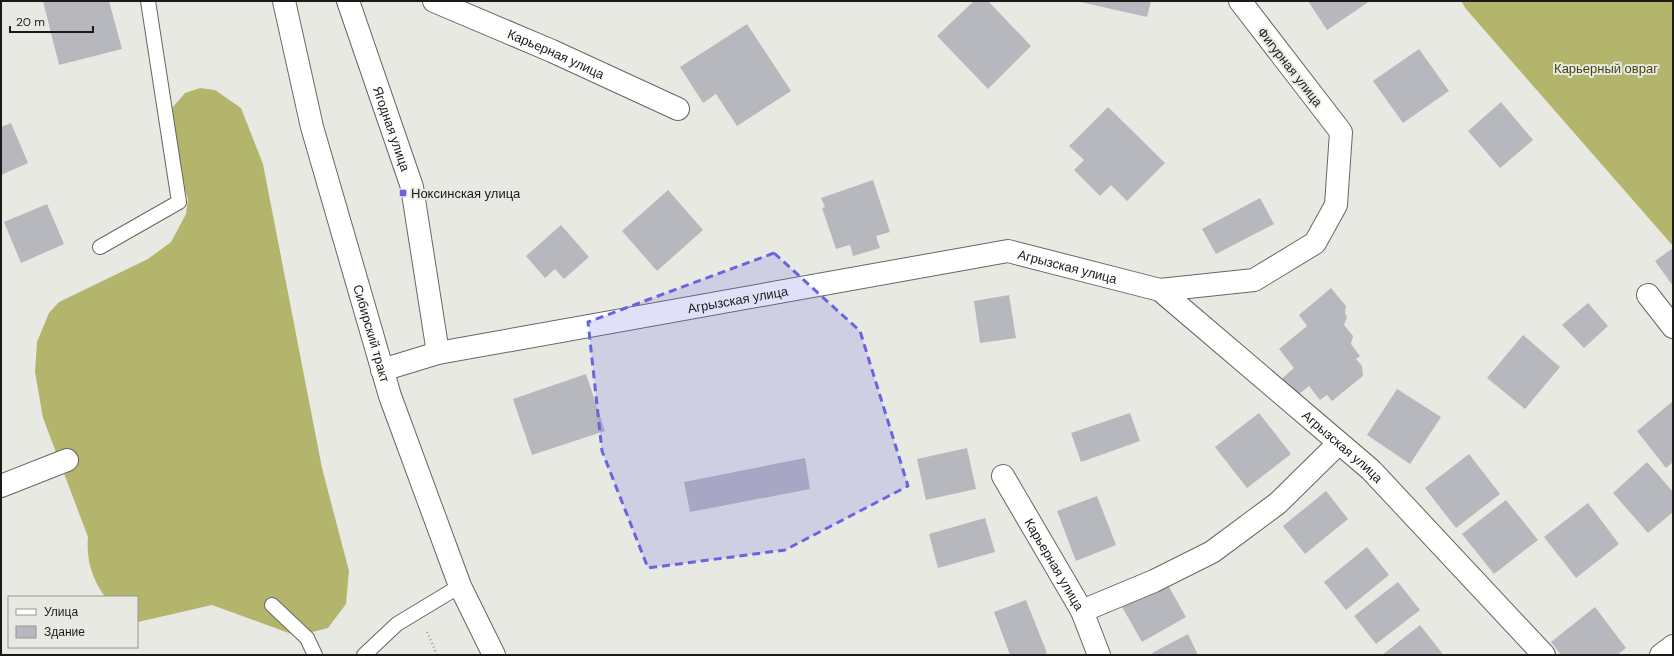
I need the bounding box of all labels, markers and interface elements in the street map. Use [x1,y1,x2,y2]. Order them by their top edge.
scale bar [10,8,93,34]
text: 20 m [16,14,45,30]
street label: Фигурная улица [1254,24,1327,111]
street label: Карьерная улица [505,25,608,83]
park label: Карьерный овраг [1554,60,1658,77]
street label: Ягодная улица [369,84,415,174]
place label: Ноксинская улица [411,185,521,202]
marker: Ноксинская улица [398,188,408,198]
street label: Агрызская улица [1016,245,1120,287]
street label: Агрызская улица [686,282,790,317]
street label: Сибирский тракт [350,283,394,384]
street label: Агрызская улица [1299,407,1387,487]
street label: Карьерная улица [1021,515,1089,614]
legend [8,596,138,648]
text: Улица [44,604,78,620]
text: Здание [44,624,85,640]

